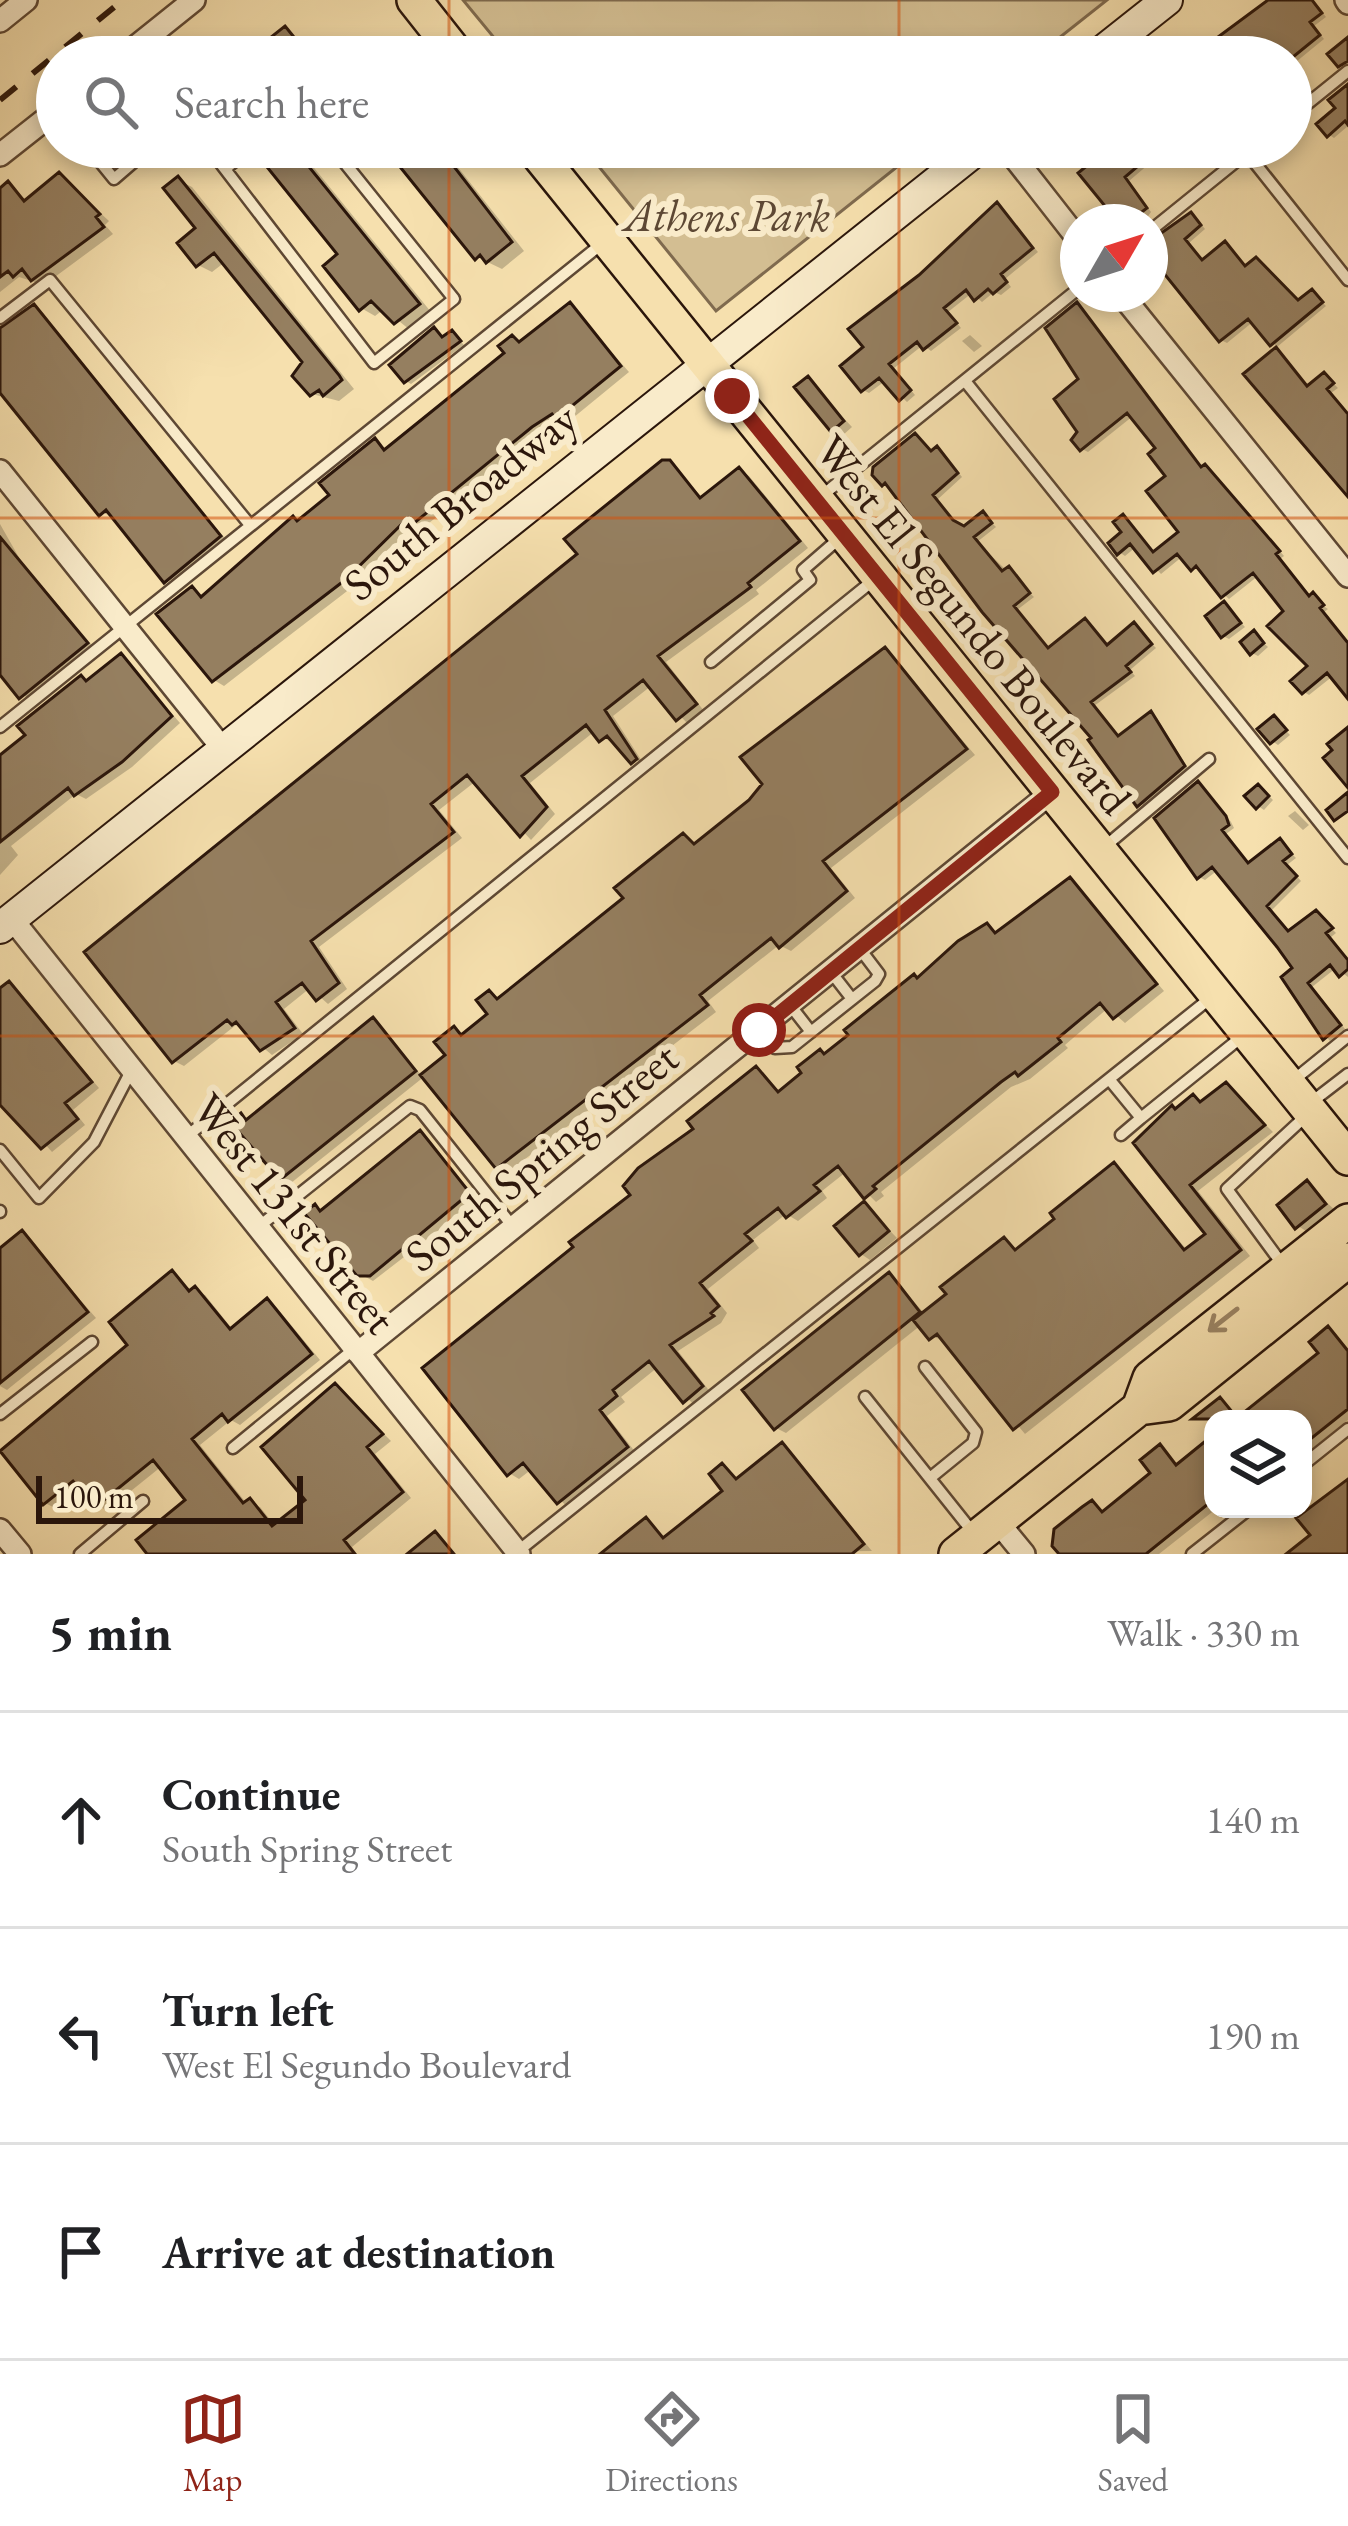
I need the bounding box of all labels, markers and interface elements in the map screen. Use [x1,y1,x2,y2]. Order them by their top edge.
search box [36,36,1312,168]
icon: search [78,69,144,135]
text: Search here [174,73,369,131]
park label: Athens Park [621,186,830,244]
north arrow [1060,204,1168,312]
route end [705,369,759,423]
street label: South Broadway [331,389,589,613]
street label: West El Segundo Boulevard [803,422,1145,826]
route start [732,1003,786,1057]
street label: South Spring Street [393,1028,689,1284]
street label: West 131st Street [180,1081,410,1345]
one-way arrow [1208,1306,1240,1333]
map controls [1204,1410,1312,1518]
button: layers [1204,1410,1312,1518]
scale bar [36,1470,303,1523]
text: 100 m [54,1475,134,1518]
text: 5 min [48,1599,172,1665]
text: Walk · 330 m [1107,1607,1300,1658]
text: Continue [162,1765,340,1823]
icon: ahead [48,1787,114,1853]
text: 140 m [1206,1794,1300,1845]
text: South Spring Street [162,1823,452,1874]
text: Turn left [162,1981,334,2039]
icon: left [48,2003,114,2069]
text: 190 m [1206,2010,1300,2061]
text: West El Segundo Boulevard [162,2039,571,2090]
icon: arrive [48,2219,114,2285]
text: Arrive at destination [162,2223,555,2281]
tab: Map [180,2386,246,2501]
tab: Directions [605,2386,738,2501]
tab: Saved [1098,2386,1168,2501]

